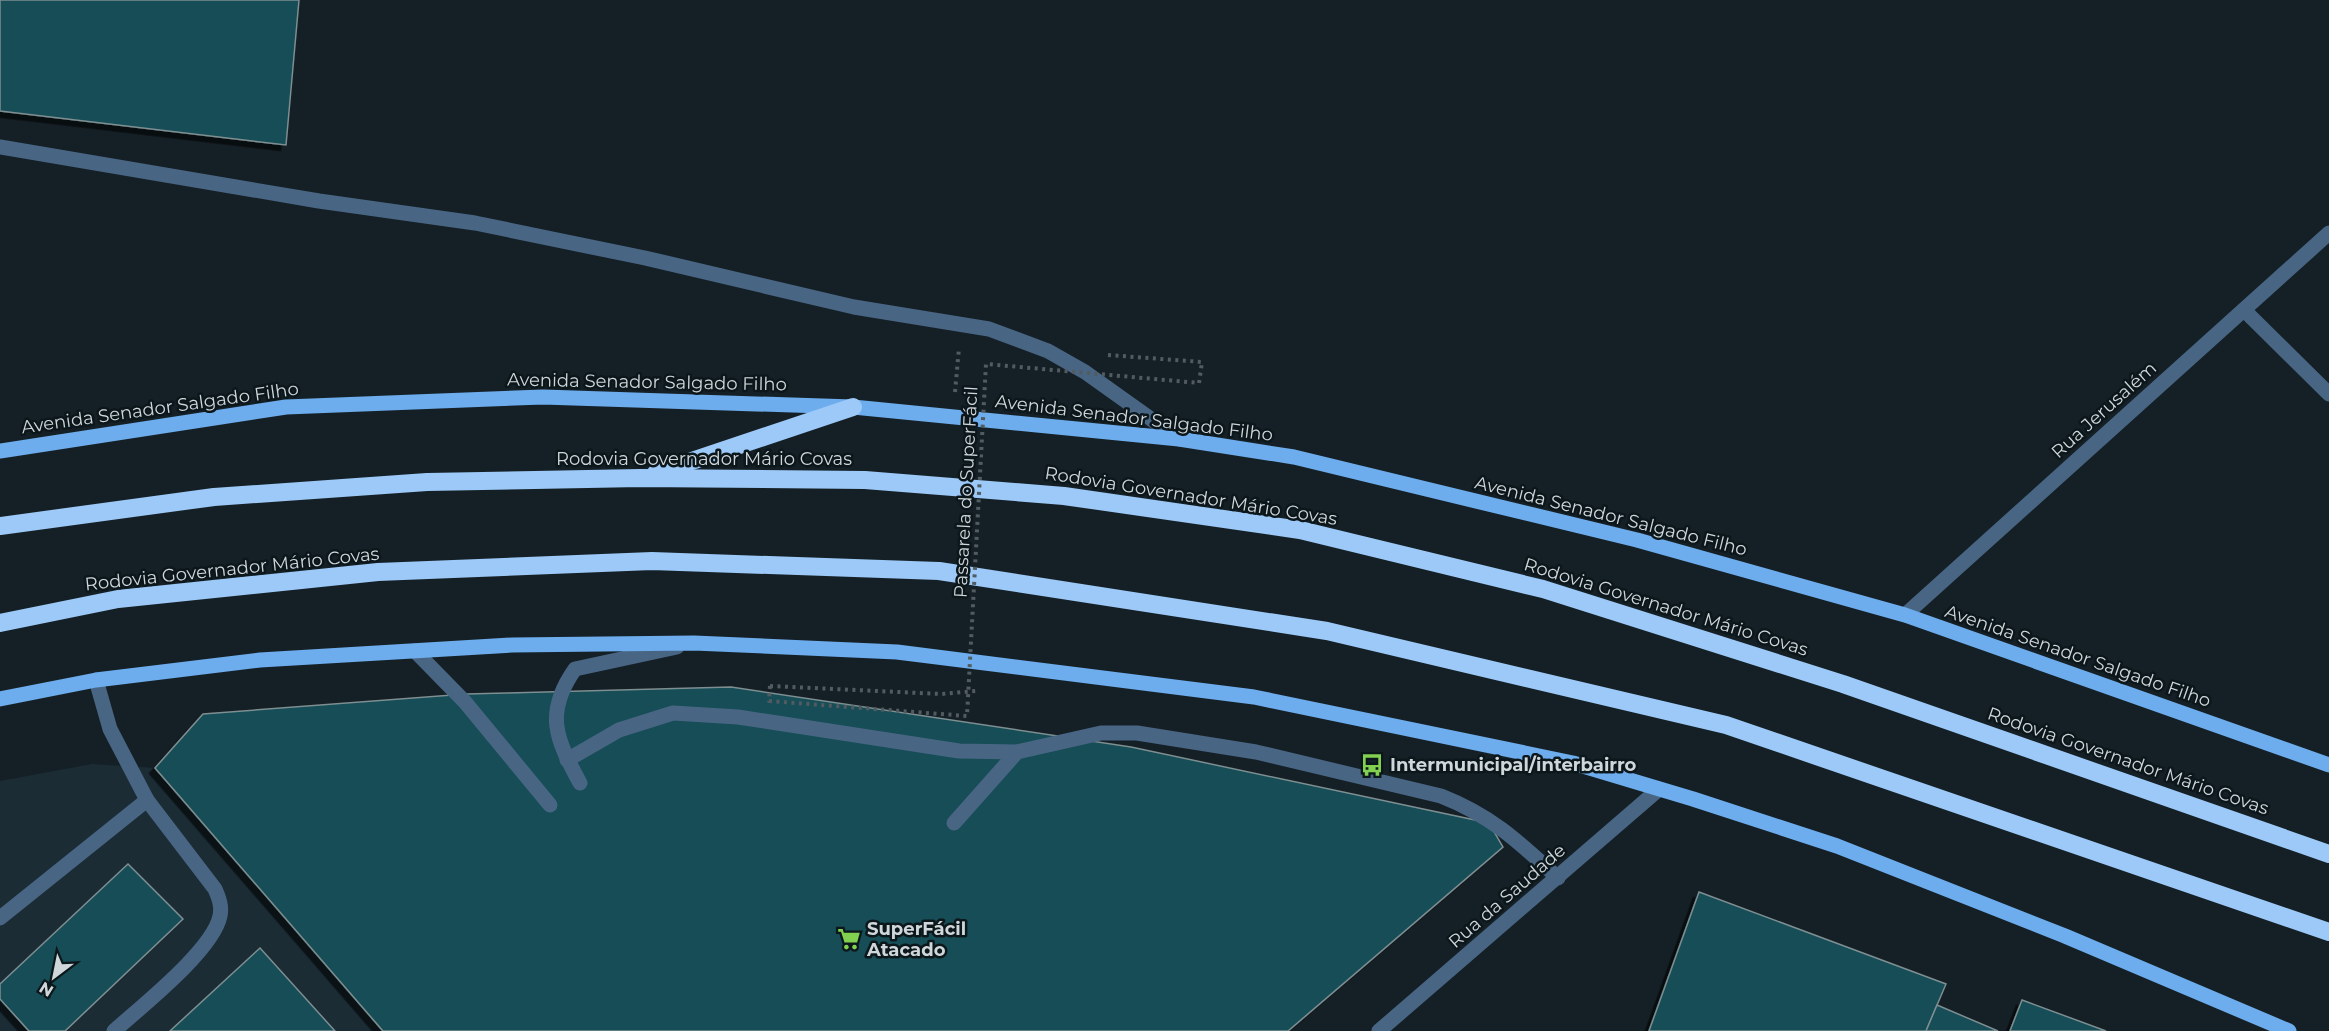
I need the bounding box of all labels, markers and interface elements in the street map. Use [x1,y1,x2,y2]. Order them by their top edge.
street label: Rua Jerusalém [2047,357,2161,463]
street label: Avenida Senador Salgado Filho [507,369,787,395]
street label: Avenida Senador Salgado Filho [20,378,300,438]
street label: Passarela do SuperFácil [949,385,983,599]
street label: Avenida Senador Salgado Filho [994,390,1274,446]
street label: Rodovia Governador Mário Covas [556,448,852,470]
street label: Rodovia Governador Mário Covas [1043,462,1339,530]
street label: Avenida Senador Salgado Filho [1473,471,1749,561]
street label: Rodovia Governador Mário Covas [84,543,381,595]
street label: Rodovia Governador Mário Covas [1521,553,1811,661]
street label: Avenida Senador Salgado Filho [1942,600,2214,712]
street label: Rodovia Governador Mário Covas [1985,702,2272,820]
bus stop icon: Intermunicipal/interbairro [1359,752,1385,778]
place label: Intermunicipal/interbairro [1390,754,1637,776]
street label: Rua da Saudade [1444,839,1570,953]
place label: SuperFácil Atacado [866,918,966,961]
supermarket icon: SuperFácil Atacado [836,926,862,952]
north arrow [24,947,84,1007]
text: N [36,978,57,1001]

